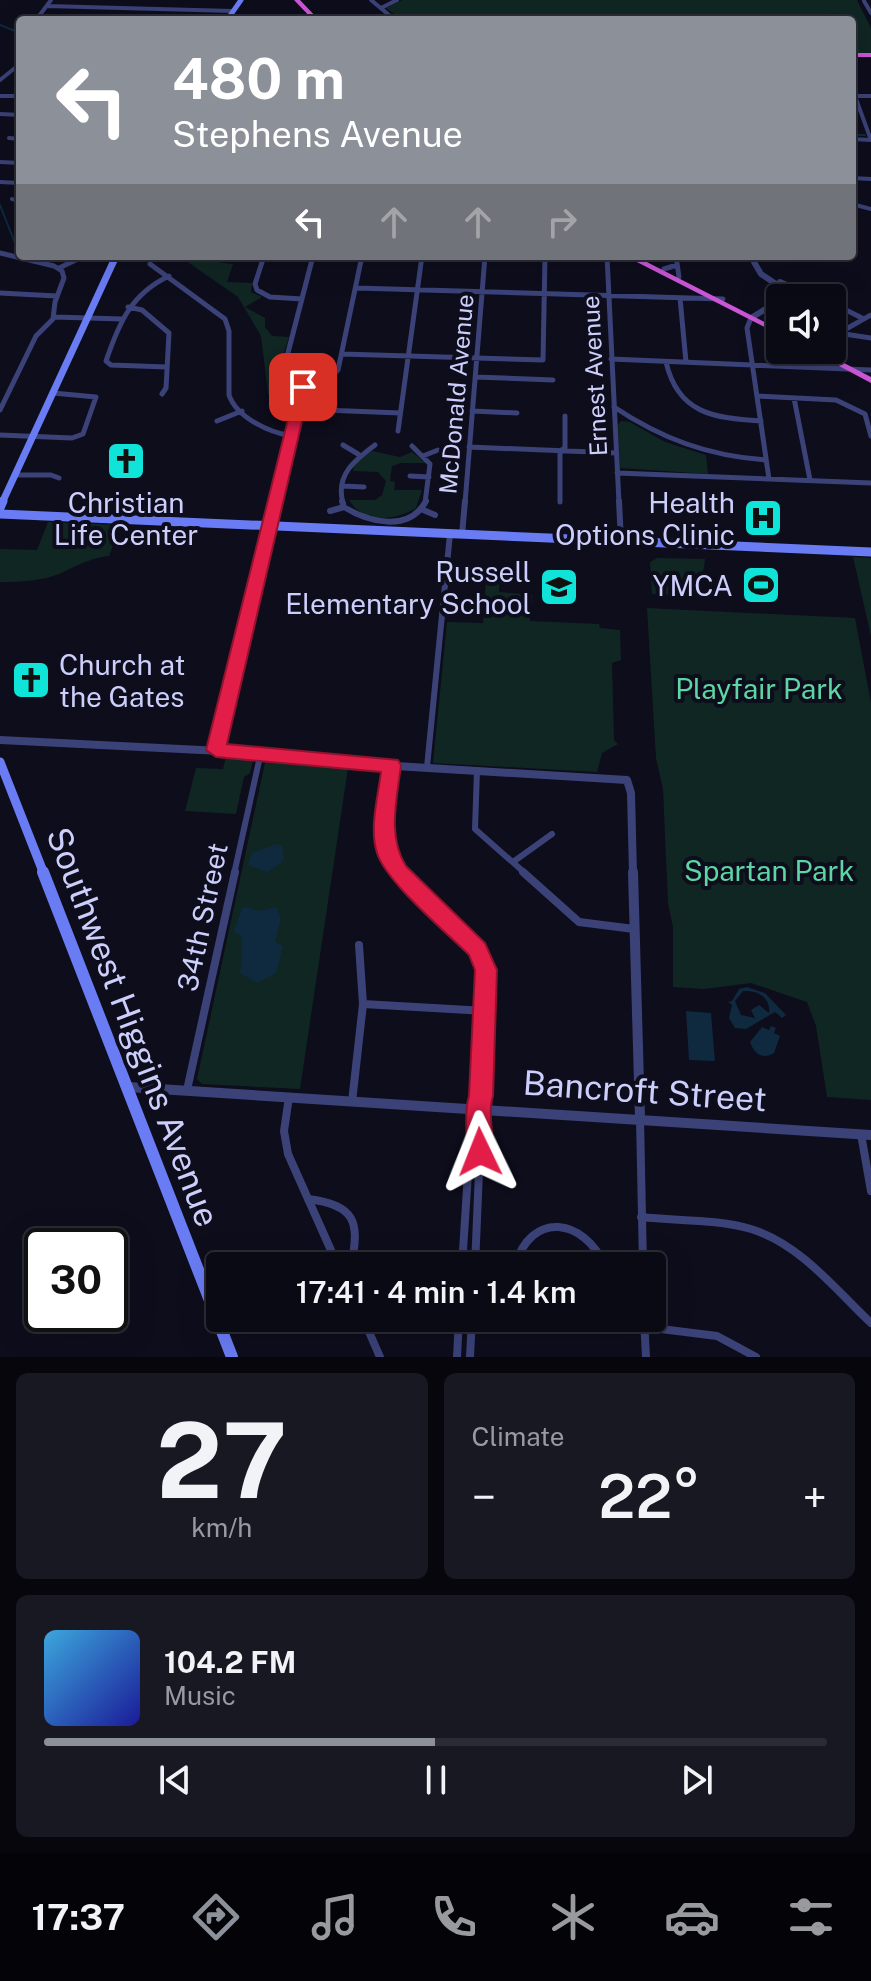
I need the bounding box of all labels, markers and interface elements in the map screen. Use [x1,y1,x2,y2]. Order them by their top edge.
text: 480 m [172,46,345,112]
icon: left [40,48,144,152]
text: Stephens Avenue [172,113,463,155]
icon: left [288,200,332,244]
icon: ahead [372,200,416,244]
icon: ahead [456,200,500,244]
icon: right [540,200,584,244]
map controls [766,284,846,364]
button: sound [766,284,846,364]
street label: McDonald Avenue [433,293,479,495]
street label: Ernest Avenue [576,295,612,457]
pin [269,353,337,421]
icon: arrive [281,365,325,409]
church icon: Christian Life Center [105,440,147,482]
place label: Christian Life Center [54,486,198,551]
place label: Health Options Clinic [555,486,735,551]
hospital icon: Health Options Clinic [742,497,784,539]
place label: Russell Elementary School [285,555,531,620]
sports icon: YMCA [740,564,782,606]
school or university icon: Russell Elementary School [538,566,580,608]
place label: YMCA [652,569,733,602]
place label: Church at the Gates [59,648,185,713]
church icon: Church at the Gates [10,659,52,701]
park label: Playfair Park [675,672,843,705]
street label: Southwest Higgins Avenue [38,822,228,1232]
street label: 34th Street [170,840,234,994]
park label: Spartan Park [684,854,854,887]
street label: Bancroft Street [522,1063,768,1119]
position arrow [438,1110,522,1194]
speed limit sign: 30 [24,1228,128,1332]
text: 17:41 · 4 min · 1.4 km [296,1274,576,1310]
text: 27 [156,1399,287,1521]
text: Climate [472,1421,565,1452]
text: 22° [598,1461,700,1532]
text: − [472,1471,496,1523]
text: + [803,1471,827,1523]
text: km/h [191,1512,252,1543]
text: 104.2 FM [164,1644,296,1680]
text: Music [164,1680,236,1711]
icon: previous [153,1758,197,1802]
icon: pause [414,1758,458,1802]
icon: next [675,1758,719,1802]
icon: directions [188,1889,244,1945]
icon: music [307,1889,363,1945]
icon: phone [426,1889,482,1945]
icon: climate [545,1889,601,1945]
icon: car [664,1889,720,1945]
icon: filters [783,1889,839,1945]
text: 17:37 [32,1896,125,1938]

